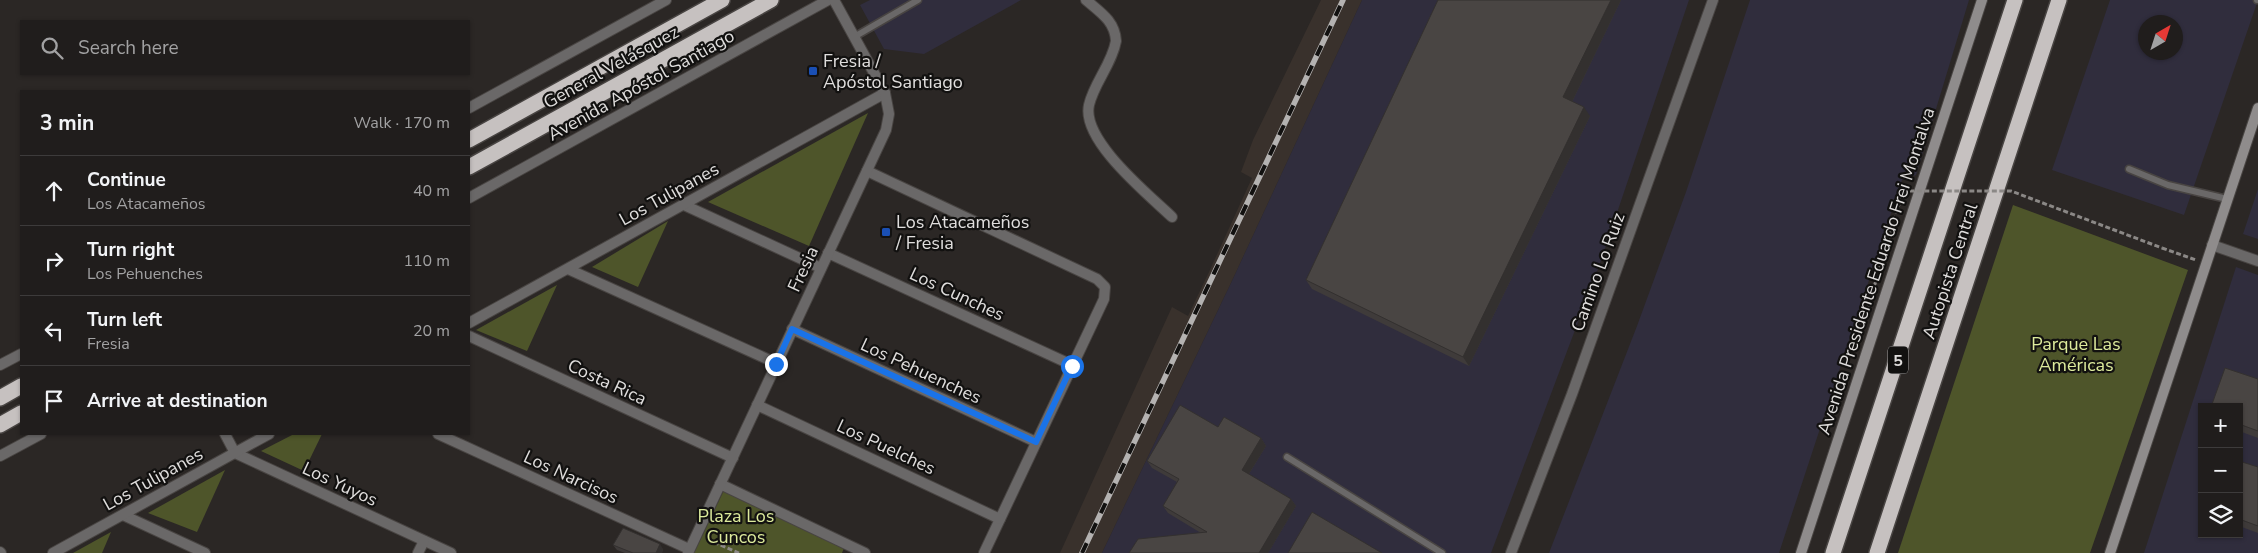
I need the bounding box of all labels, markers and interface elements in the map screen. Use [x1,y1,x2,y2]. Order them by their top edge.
north arrow [2138,15,2183,60]
search box [20,20,470,75]
street label: General Velásquez [539,20,683,114]
street label: Avenida Apóstol Santiago [543,24,739,146]
icon: search [38,34,66,62]
text: Search here [78,35,179,61]
place label: Fresia / Apóstol Santiago [823,49,963,94]
marker: Fresia / Apóstol Santiago [807,65,819,77]
street label: Avenida Presidente Eduardo Frei Montalva [1812,104,1940,438]
text: 3 min [40,109,94,137]
text: Walk · 170 m [354,112,450,134]
street label: Los Tulipanes [615,157,723,231]
text: Continue [87,167,166,193]
icon: ahead [40,177,68,205]
text: 40 m [413,180,450,202]
text: Los Atacameños [87,193,206,215]
street label: Autopista Central [1917,199,1984,342]
street label: Camino Lo Ruiz [1565,209,1631,335]
place label: Los Atacameños / Fresia [895,210,1029,255]
marker: Los Atacameños / Fresia [880,226,892,238]
text: Turn right [87,237,174,263]
street label: Fresia [782,242,824,296]
icon: right [40,247,68,275]
text: 110 m [403,250,450,272]
street label: Los Cunches [906,262,1008,326]
text: Los Pehuenches [87,263,203,285]
text: Turn left [87,307,162,333]
icon: left [40,317,68,345]
text: 20 m [413,320,450,342]
park label: Parque Las Américas [2031,332,2121,377]
text: Fresia [87,333,130,355]
street label: Los Pehuenches [857,333,985,409]
road number: 5 [1888,346,1908,374]
street label: Costa Rica [564,353,650,411]
route end [765,353,788,376]
route start [1061,355,1084,378]
icon: arrive [40,387,68,415]
text: Arrive at destination [87,388,268,414]
map controls [2198,403,2243,538]
button: + [2198,403,2243,448]
street label: Los Puelches [833,414,939,480]
street label: Los Tulipanes [99,442,207,516]
street label: Los Narcisos [520,445,622,509]
button: − [2198,448,2243,493]
street label: Los Yuyos [299,456,381,512]
button: layers [2198,493,2243,538]
park label: Plaza Los Cuncos [697,504,775,549]

